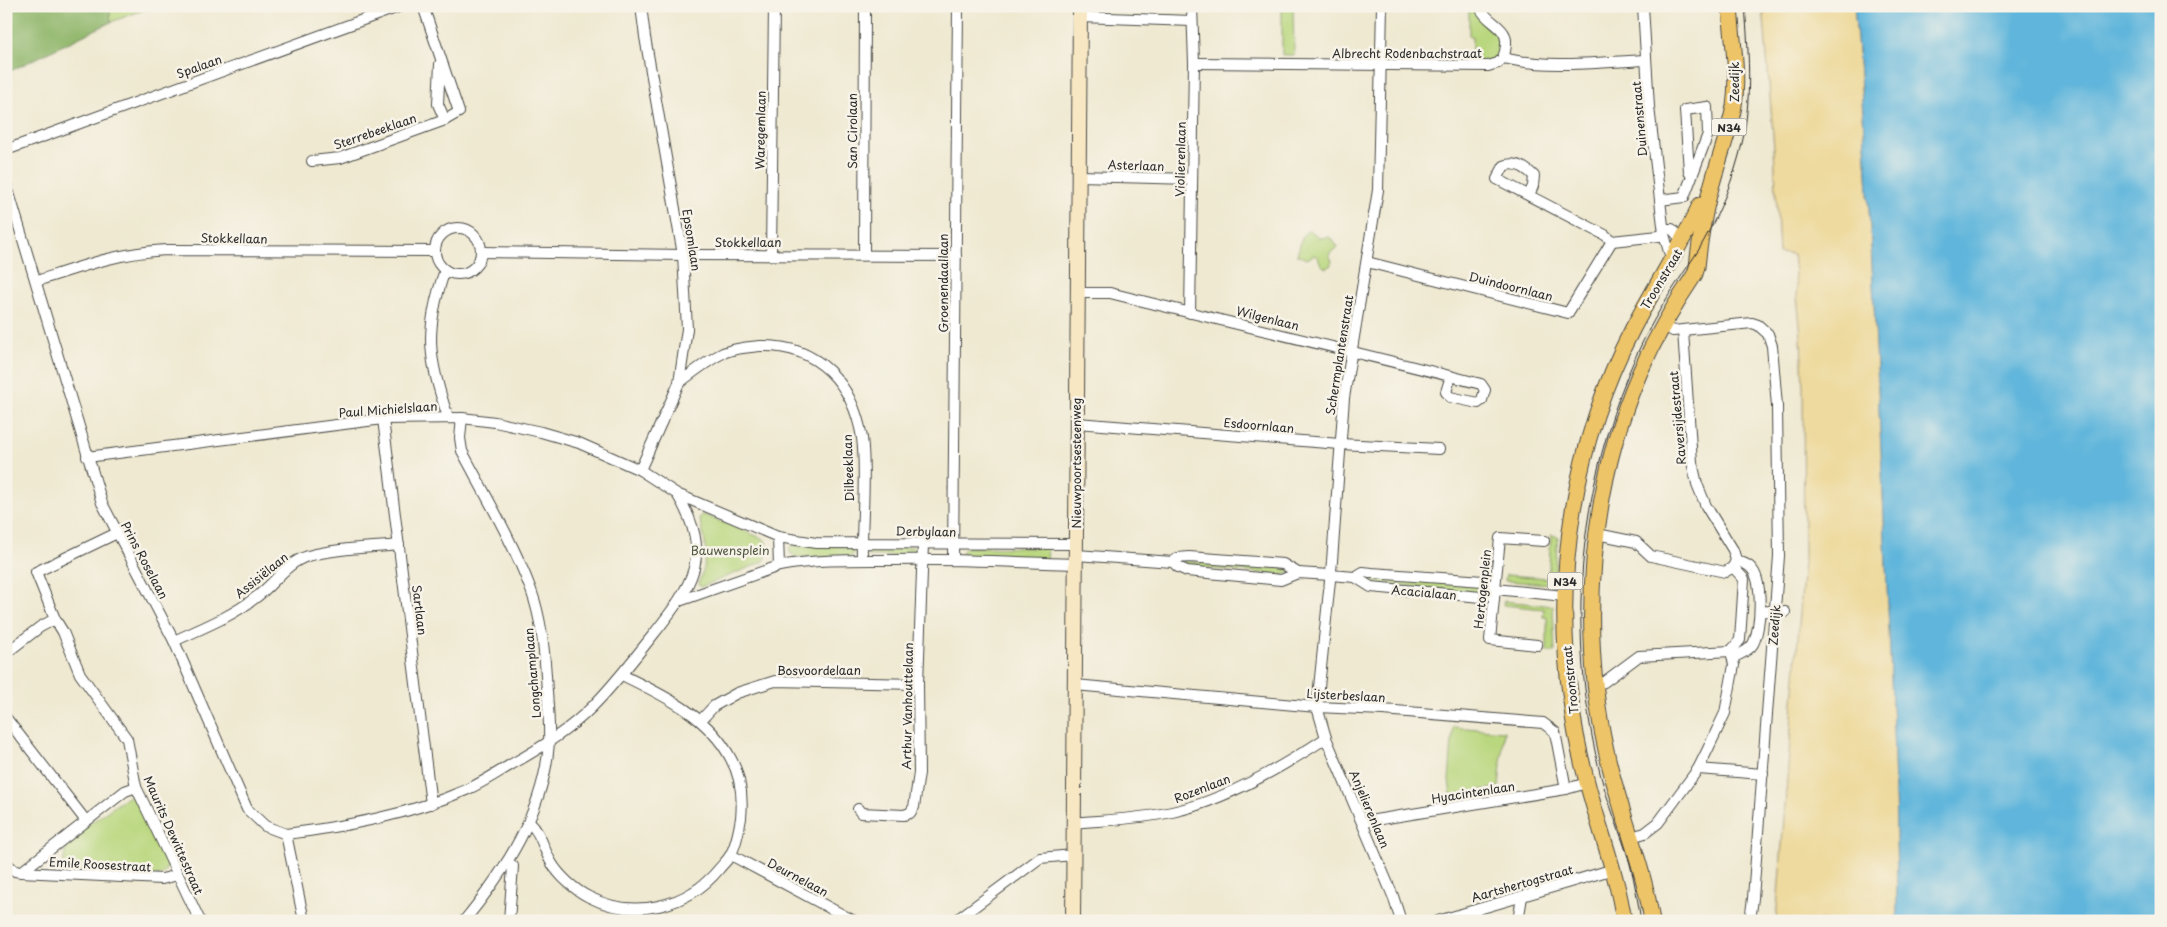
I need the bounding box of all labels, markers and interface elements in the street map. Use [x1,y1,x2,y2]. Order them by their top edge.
street label: Albrecht Rodenbachstraat [1332,44,1482,62]
street label: Spalaan [174,49,224,83]
street label: Zeedijk [1725,62,1743,102]
street label: Duinenstraat [1627,80,1651,157]
street label: Waregemlaan [750,91,770,169]
street label: San Cirolaan [843,93,861,169]
street label: Sterrebeeklaan [331,108,419,154]
road number: N34 [1712,118,1746,136]
street label: Violierenlaan [1170,121,1190,197]
street label: Asterlaan [1107,155,1165,175]
street label: Epsomlaan [678,208,706,272]
street label: Stokkellaan [200,228,268,248]
street label: Stokkellaan [714,233,782,251]
street label: Groenendaallaan [934,234,952,332]
street label: Troonstraat [1636,245,1686,313]
street label: Duindoornlaan [1467,267,1555,305]
street label: Schermplantenstraat [1321,294,1357,416]
street label: Wilgenlaan [1234,301,1302,335]
street label: Raversijdestraat [1664,370,1690,466]
street label: Paul Michielslaan [338,397,438,421]
street label: Nieuwpoortsesteenweg [1067,398,1085,528]
street label: Esdoornlaan [1223,413,1295,437]
street label: Dilbeeklaan [838,434,858,502]
street label: Prins Roselaan [117,518,173,602]
street label: Derbylaan [896,521,956,541]
park label: Bauwensplein [691,541,769,559]
street label: Assisiëlaan [230,548,292,602]
street label: Hertogenplein [1469,548,1495,630]
road number: N34 [1548,572,1582,590]
street label: Acacialaan [1391,580,1457,604]
street label: Sartlaan [408,584,432,636]
street label: Zeedijk [1764,604,1784,646]
street label: Longchamplaan [519,627,545,719]
street label: Arthur Vanhouttelaan [897,642,917,770]
street label: Troonstraat [1557,645,1583,715]
street label: Bosvoordelaan [777,661,861,679]
street label: Lijsterbeslaan [1306,684,1386,706]
street label: Anjelierenlaan [1345,767,1395,851]
street label: Rozenlaan [1171,769,1233,807]
street label: Maurits Dewittestraat [140,773,208,897]
street label: Hyacintenlaan [1430,777,1516,807]
street label: Emile Roosestraat [48,852,152,876]
street label: Deurnelaan [764,853,832,901]
street label: Aartshertogstraat [1469,860,1575,906]

